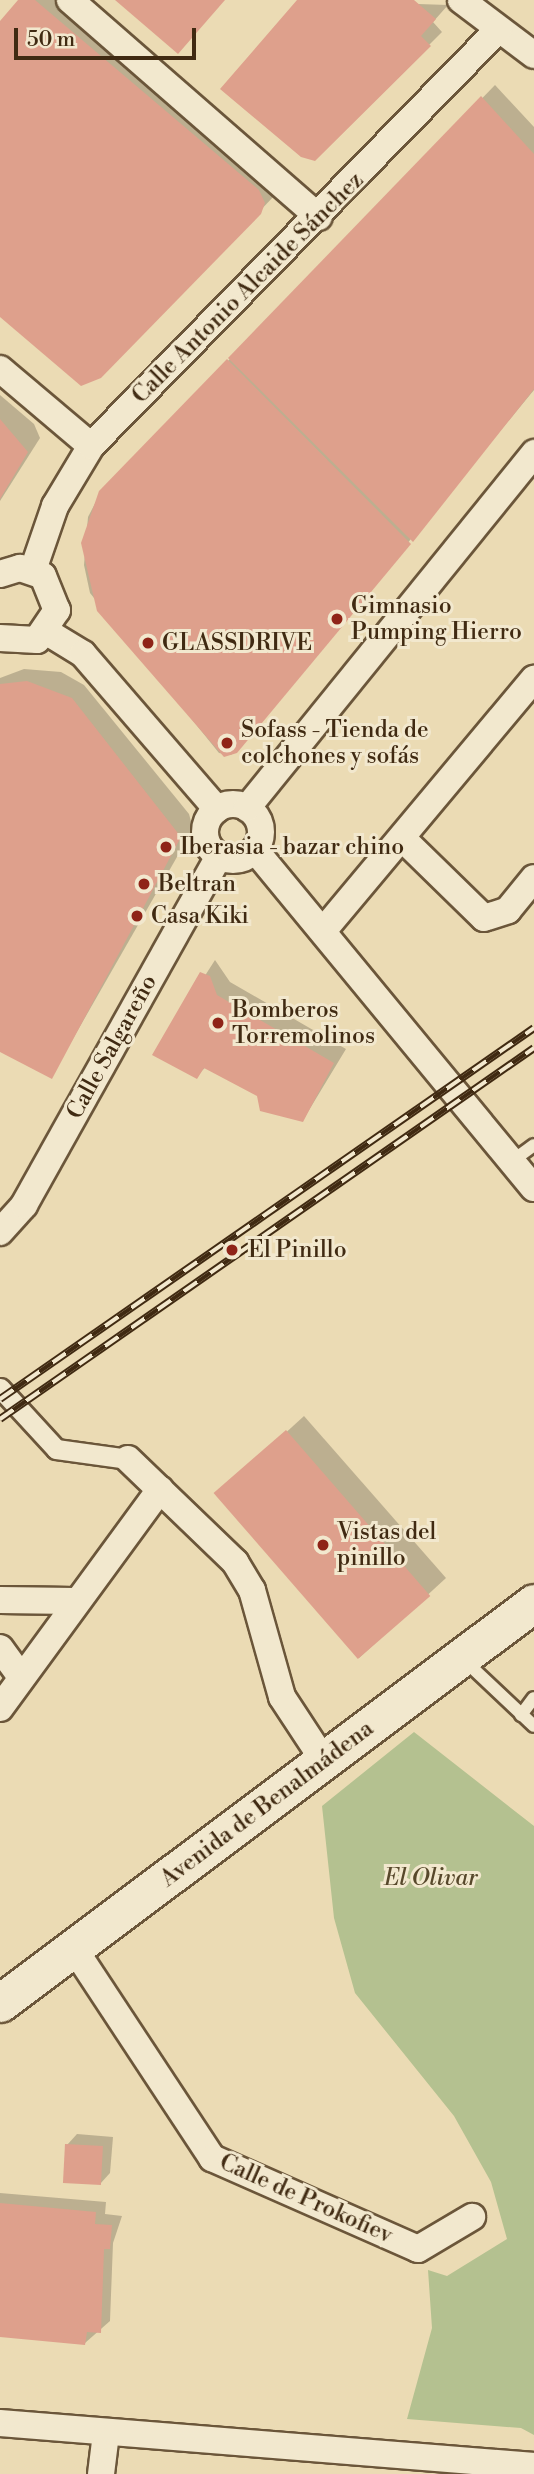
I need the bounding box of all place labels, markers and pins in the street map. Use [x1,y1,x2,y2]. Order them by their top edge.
place label: Gimnasio Pumping Hierro [351,592,522,646]
marker: Gimnasio Pumping Hierro [329,611,345,627]
place label: GLASSDRIVE [162,629,312,657]
marker: GLASSDRIVE [140,635,156,651]
place label: Sofass - Tienda de colchones y sofás [241,716,428,770]
marker: Sofass - Tienda de colchones y sofás [219,735,235,751]
place label: Iberasia - bazar chino [180,833,404,861]
marker: Iberasia - bazar chino [158,839,174,855]
place label: Beltran [158,870,236,898]
marker: Beltran [136,876,152,892]
place label: Casa Kiki [151,902,249,930]
marker: Casa Kiki [129,908,145,924]
place label: Bomberos Torremolinos [232,996,375,1050]
marker: Bomberos Torremolinos [210,1015,226,1031]
place label: El Pinillo [248,1236,347,1264]
marker: El Pinillo [222,1240,242,1260]
place label: Vistas del pinillo [337,1518,436,1572]
marker: Vistas del pinillo [315,1537,331,1553]

